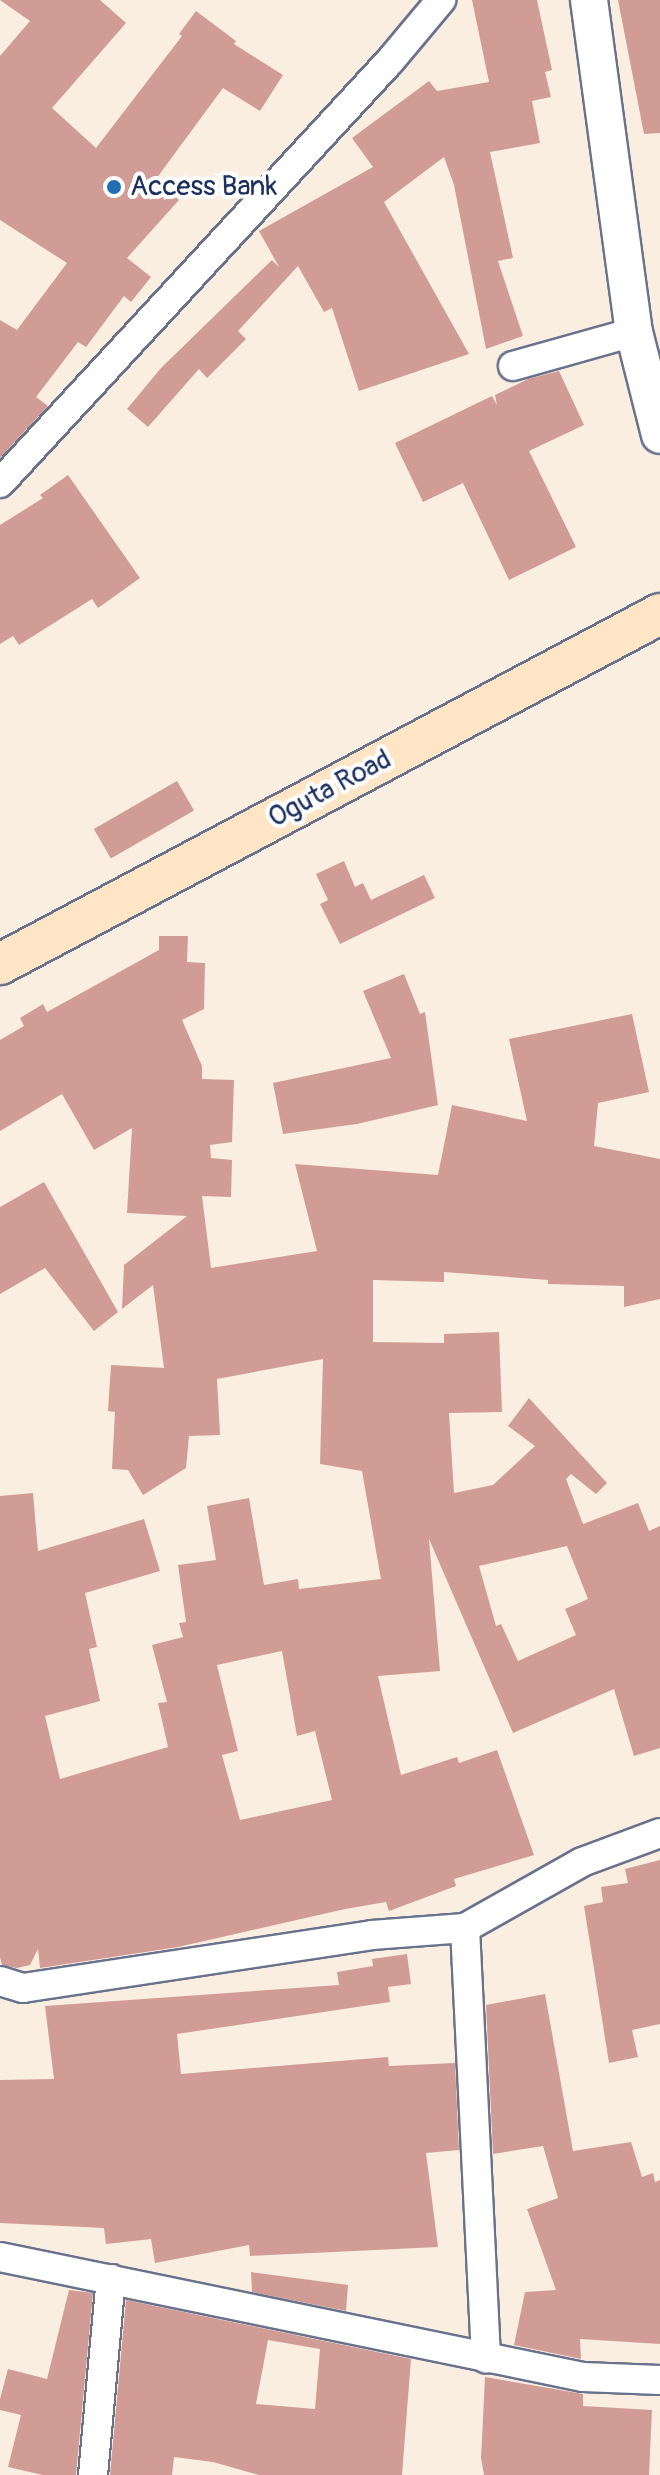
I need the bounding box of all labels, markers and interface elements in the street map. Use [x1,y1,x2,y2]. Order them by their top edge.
place label: Access Bank [130,170,277,204]
marker: Access Bank [105,178,123,196]
street label: Oguta Road [263,743,397,835]

